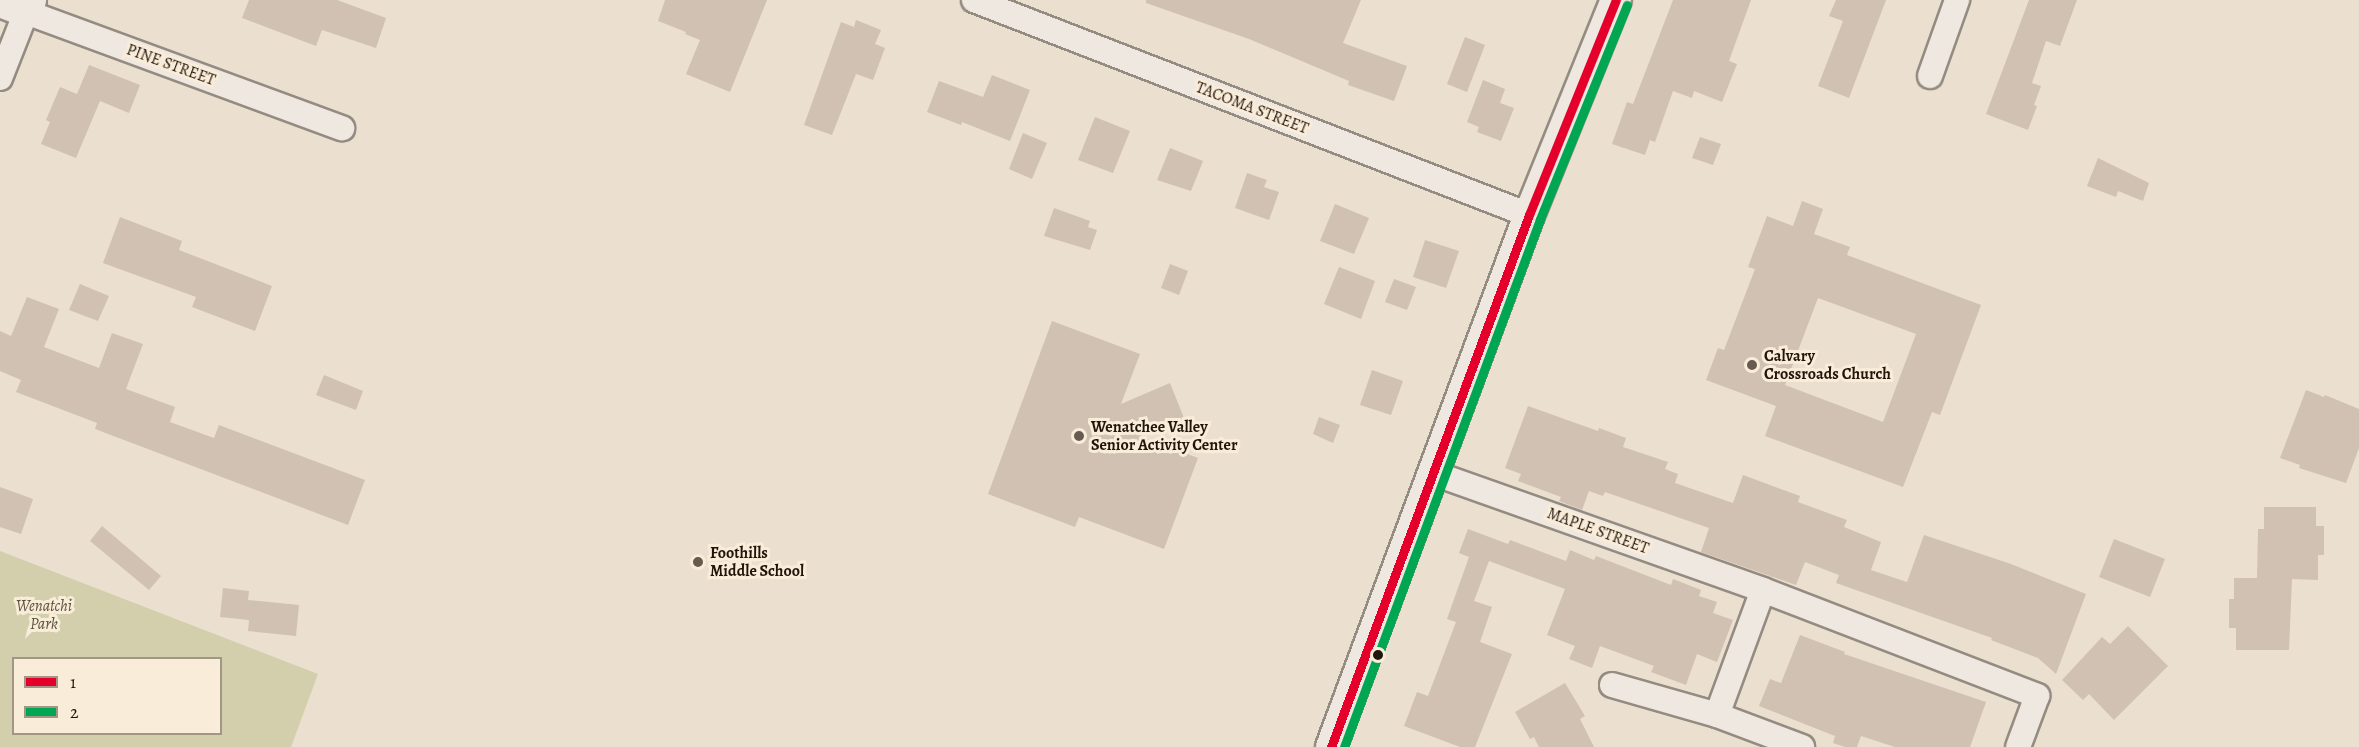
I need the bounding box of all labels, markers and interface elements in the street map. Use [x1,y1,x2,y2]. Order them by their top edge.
street label: PINE STREET [124,40,218,90]
street label: TACOMA STREET [1193,78,1311,138]
place label: Calvary Crossroads Church [1764,346,1891,384]
marker: Calvary Crossroads Church [1745,358,1759,372]
place label: Wenatchee Valley Senior Activity Center [1091,417,1238,455]
marker: Wenatchee Valley Senior Activity Center [1072,429,1086,443]
street label: MAPLE STREET [1545,504,1651,558]
place label: Foothills Middle School [710,543,804,581]
marker: Foothills Middle School [691,555,705,569]
park label: Wenatchi Park [16,596,72,634]
unlabelled marker [1372,649,1384,661]
legend [12,657,222,735]
text: 1 [70,670,76,694]
text: 2 [70,700,79,724]

